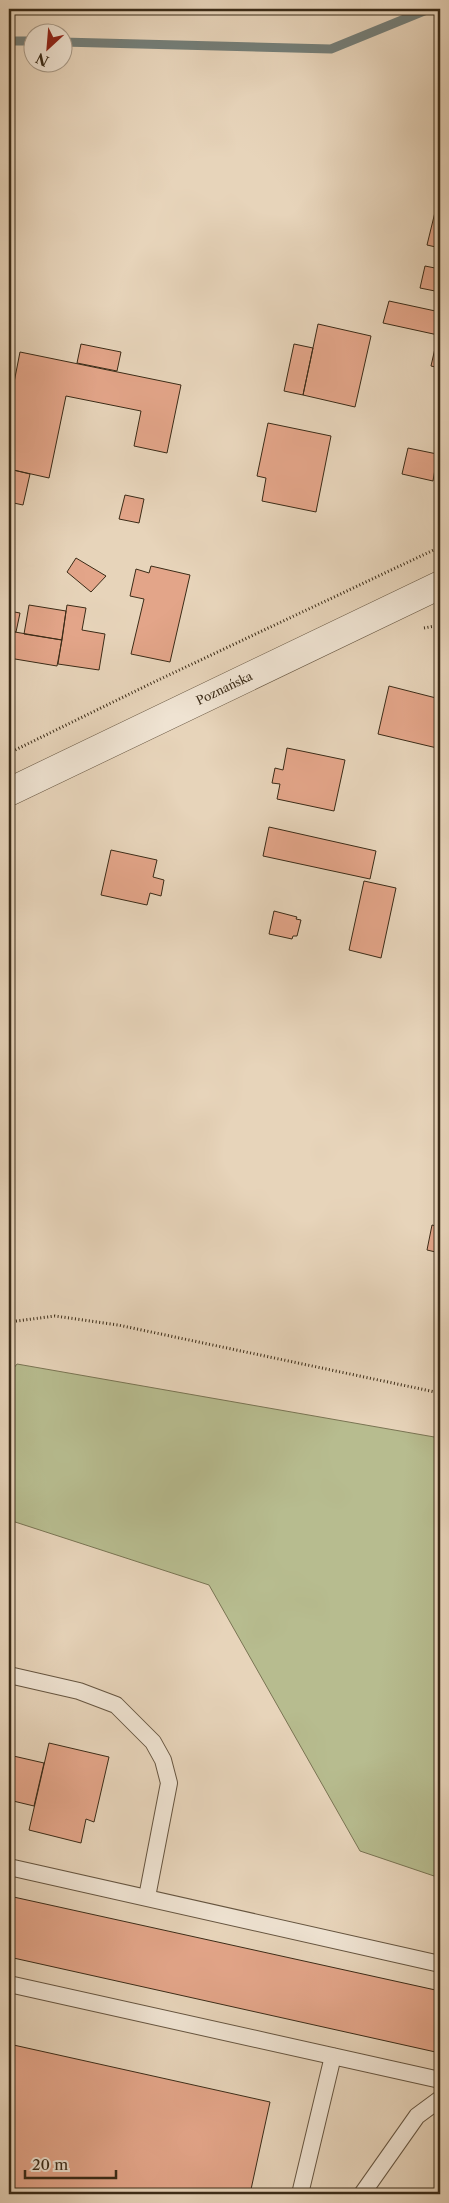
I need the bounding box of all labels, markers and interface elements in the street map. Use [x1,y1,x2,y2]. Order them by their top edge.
north arrow [22,22,72,72]
text: N [33,49,52,70]
street label: Poznańska [194,668,255,708]
scale bar [25,2148,116,2180]
text: 20 m [32,2155,68,2174]

